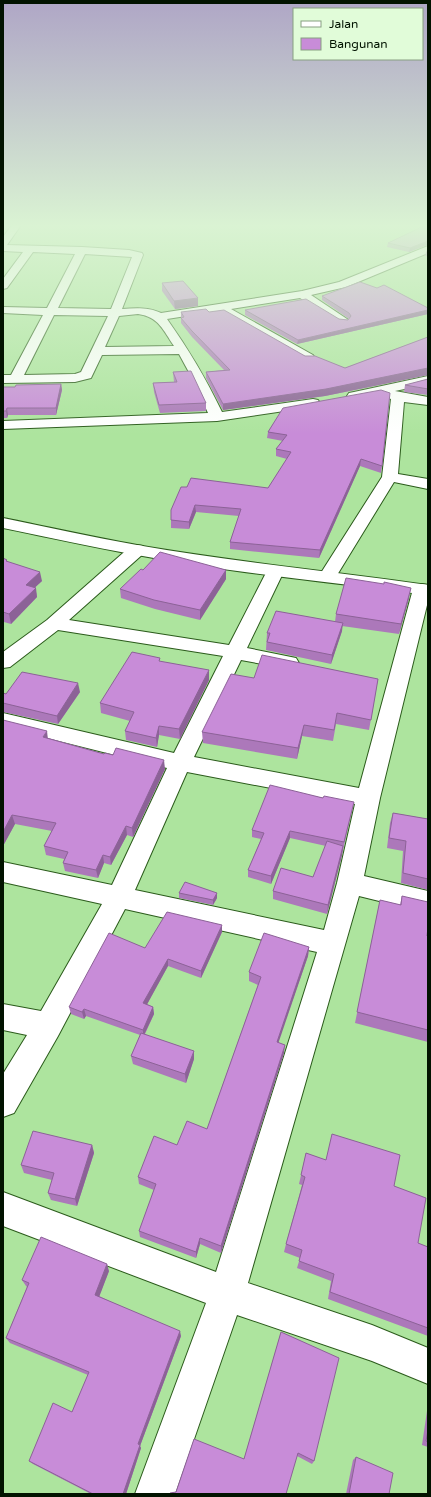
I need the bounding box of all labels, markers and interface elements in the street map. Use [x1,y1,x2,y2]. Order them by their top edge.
legend [293,8,423,60]
text: Jalan [329,17,358,31]
text: Bangunan [329,37,388,51]

